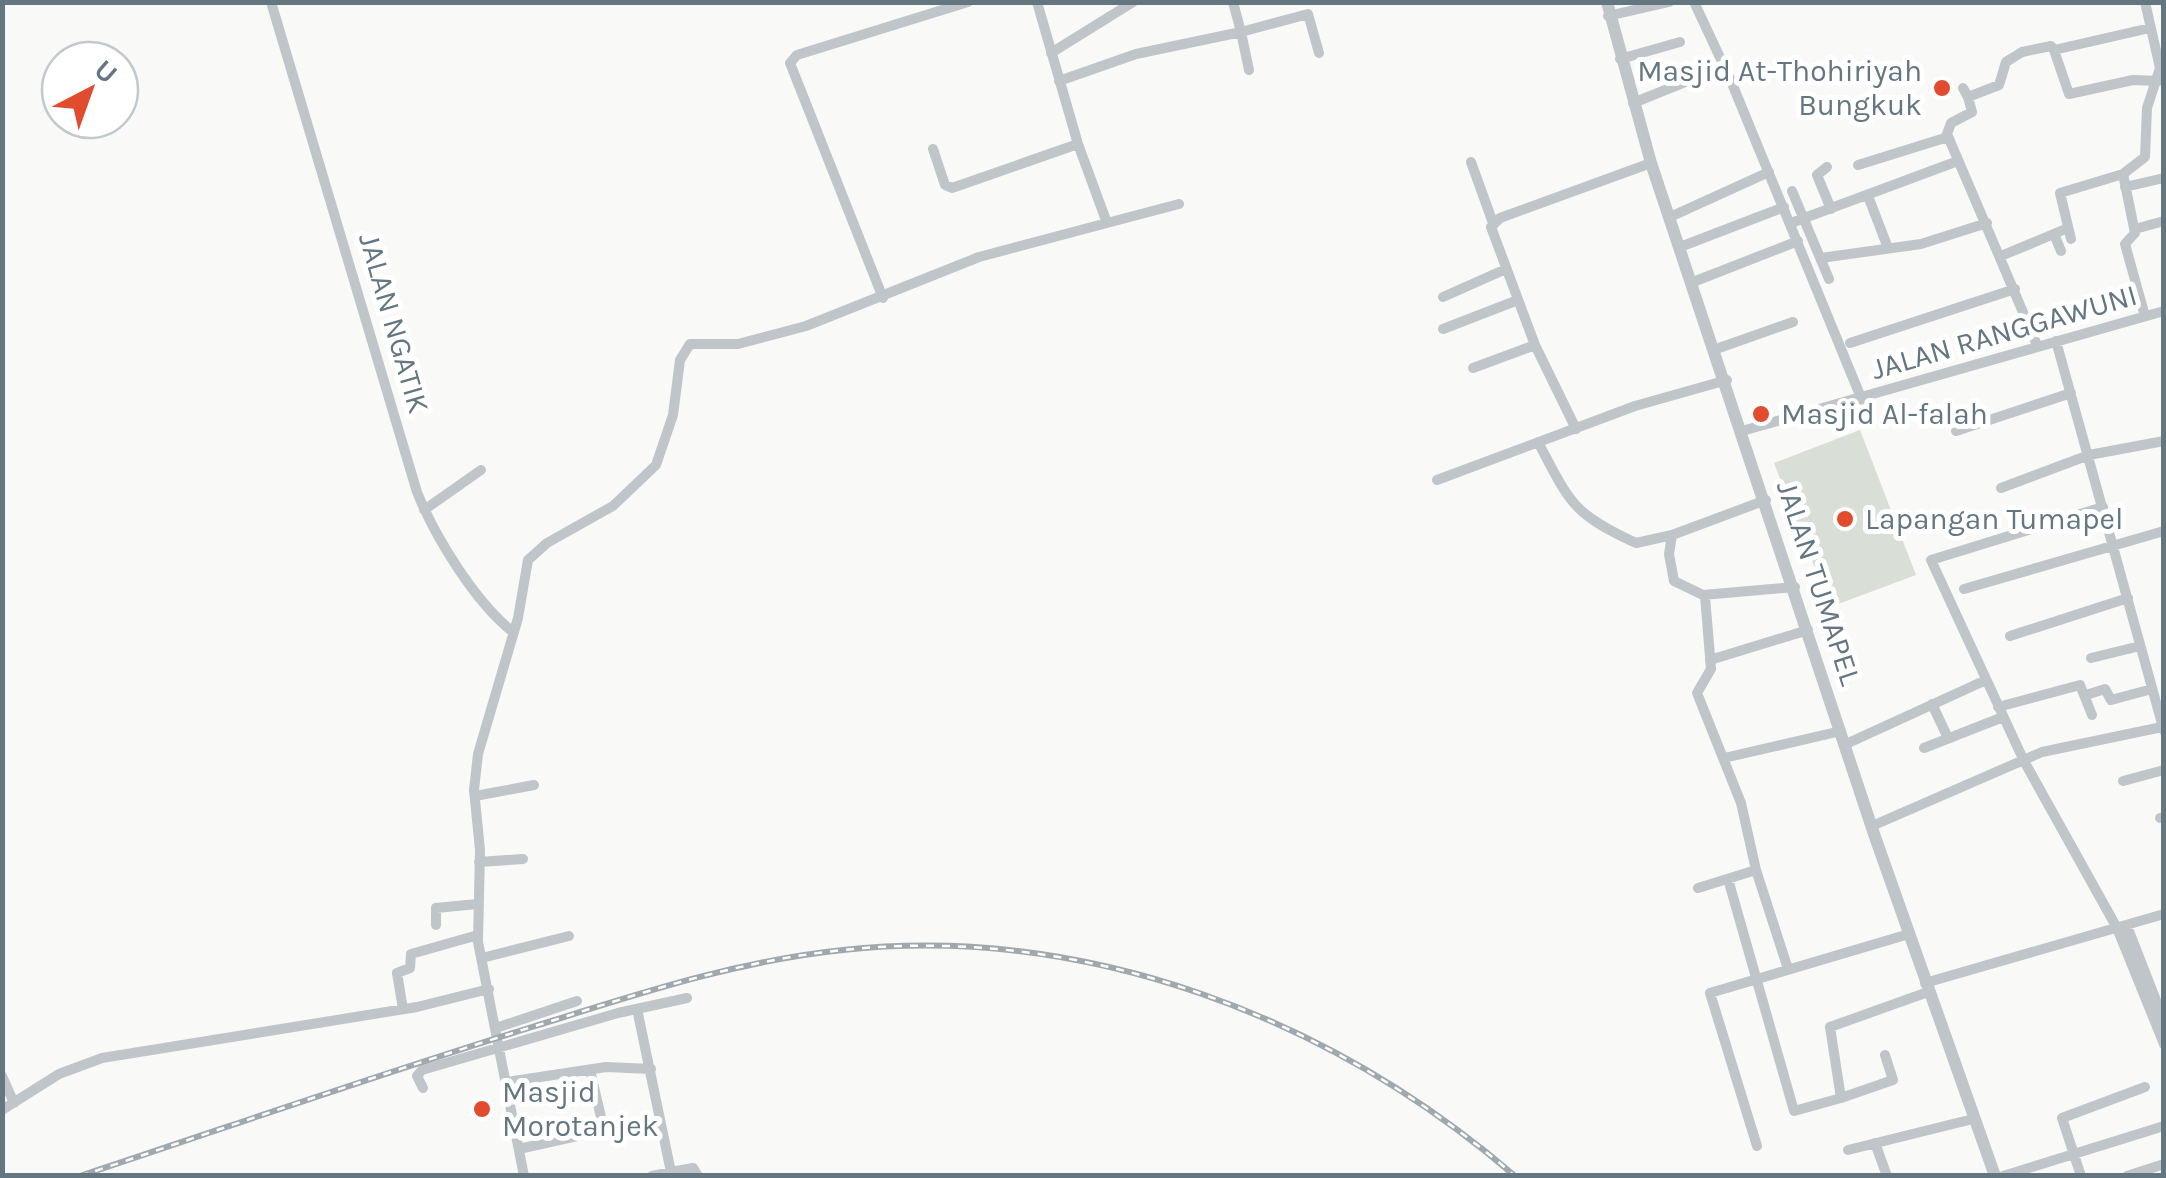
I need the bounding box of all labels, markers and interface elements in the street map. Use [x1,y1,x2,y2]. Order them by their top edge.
north arrow [40,40,140,140]
text: U [88,53,124,90]
place label: Masjid At-Thohiriyah Bungkuk [1637,53,1922,123]
marker: Masjid At-Thohiriyah Bungkuk [1931,77,1953,99]
street label: JALAN NGATIK [351,229,437,417]
street label: JALAN RANGGAWUNI [1867,277,2141,387]
place label: Masjid Al-falah [1781,396,1988,432]
marker: Masjid Al-falah [1750,403,1772,425]
street label: JALAN TUMAPEL [1769,476,1869,690]
place label: Lapangan Tumapel [1865,501,2123,537]
marker: Lapangan Tumapel [1834,508,1856,530]
place label: Masjid Morotanjek [502,1074,659,1144]
marker: Masjid Morotanjek [471,1098,493,1120]

